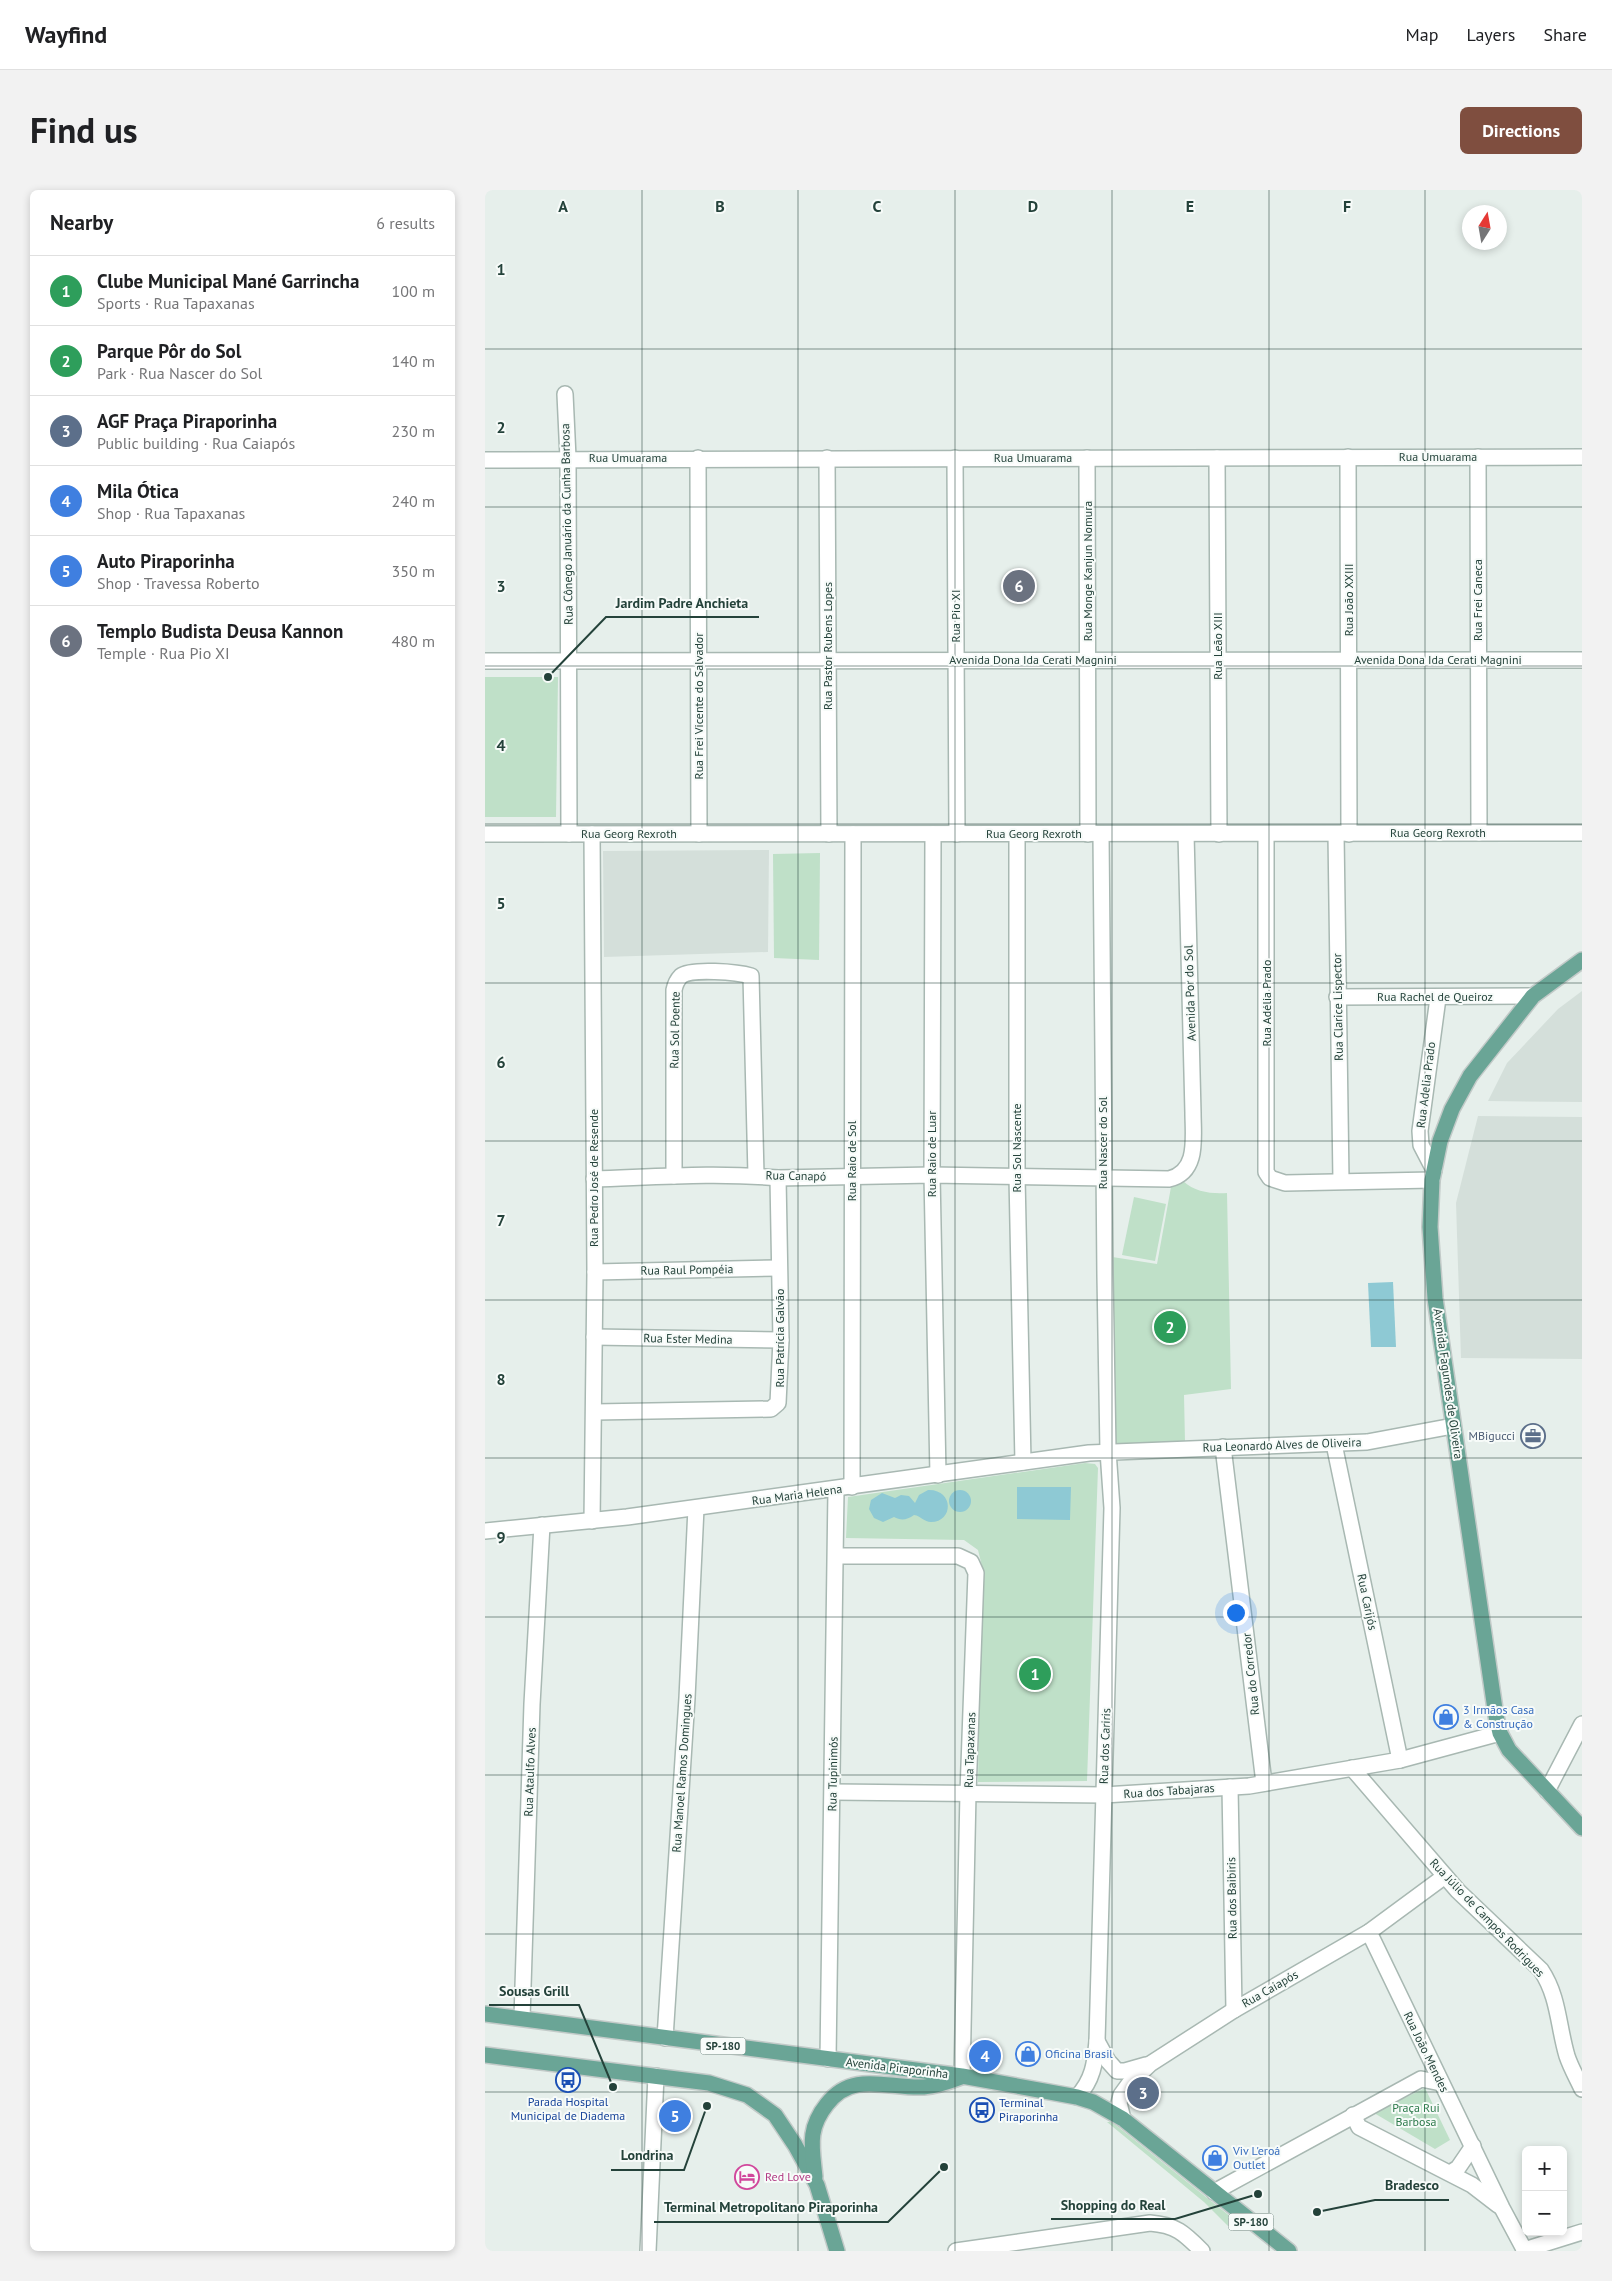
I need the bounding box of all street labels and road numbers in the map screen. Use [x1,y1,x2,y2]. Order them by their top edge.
street label: Rua Cônego Januário da Cunha Barbosa [557,423,576,625]
street label: Rua Umuarama [1399,449,1477,464]
street label: Rua Umuarama [589,450,667,465]
street label: Rua Umuarama [994,450,1072,465]
street label: Rua Monge Kanjun Nomura [1080,501,1095,641]
street label: Rua Frei Caneca [1470,559,1485,641]
street label: Rua João XXIII [1341,564,1356,636]
street label: Rua Pastor Rubens Lopes [820,582,835,710]
street label: Rua Pio XI [948,590,963,642]
street label: Rua Leão XIII [1210,612,1225,680]
street label: Rua Frei Vicente do Salvador [691,633,706,779]
street label: Avenida Dona Ida Cerati Magnini [949,652,1117,667]
street label: Avenida Dona Ida Cerati Magnini [1354,652,1522,667]
street label: Rua Georg Rexroth [1390,825,1486,840]
street label: Rua Georg Rexroth [581,826,677,841]
street label: Rua Georg Rexroth [986,826,1082,841]
street label: Avenida Por do Sol [1180,944,1199,1041]
street label: Rua Clarice Lispector [1329,953,1346,1061]
street label: Rua Adélia Prado [1259,960,1274,1046]
street label: Rua Rachel de Queiroz [1377,989,1493,1004]
street label: Rua Sol Poente [666,991,683,1069]
street label: Rua Adelia Prado [1413,1041,1438,1129]
street label: Rua Nascer do Sol [1095,1096,1110,1189]
street label: Rua Sol Nascente [1009,1103,1024,1193]
street label: Rua Pedro José de Resende [586,1109,601,1247]
street label: Rua Raio de Luar [924,1111,939,1197]
street label: Rua Raio de Sol [844,1120,859,1201]
street label: Rua Canapó [766,1167,826,1184]
street label: Rua Raul Pompéia [640,1261,734,1278]
street label: Rua Patrícia Galvão [772,1288,787,1388]
street label: Avenida Fagundes de Oliveira [1430,1308,1466,1460]
street label: Rua Ester Medina [643,1330,733,1347]
street label: Rua Leonardo Alves de Oliveira [1202,1434,1362,1455]
street label: Rua Maria Helena [751,1481,843,1508]
street label: Rua Carijós [1354,1572,1381,1631]
street label: Rua do Corredor [1239,1632,1262,1716]
street label: Rua Manoel Ramos Domingues [668,1693,695,1853]
street label: Rua dos Cariris [1096,1708,1113,1784]
street label: Rua Tapaxanas [961,1712,978,1788]
street label: Rua Ataulfo Alves [520,1727,539,1817]
street label: Rua Tupinimós [824,1736,841,1812]
street label: Rua dos Tabajaras [1123,1780,1215,1801]
street label: Rua Júlio de Campos Rodrigues [1427,1855,1548,1980]
street label: Rua dos Baibiris [1223,1857,1240,1939]
street label: Rua Caiapós [1239,1966,1301,2011]
street label: Rua João Mendes [1400,2009,1452,2095]
road number: SP-180 [701,2038,745,2054]
street label: Avenida Piraporinha [845,2054,949,2081]
road number: SP-180 [1229,2214,1273,2230]

